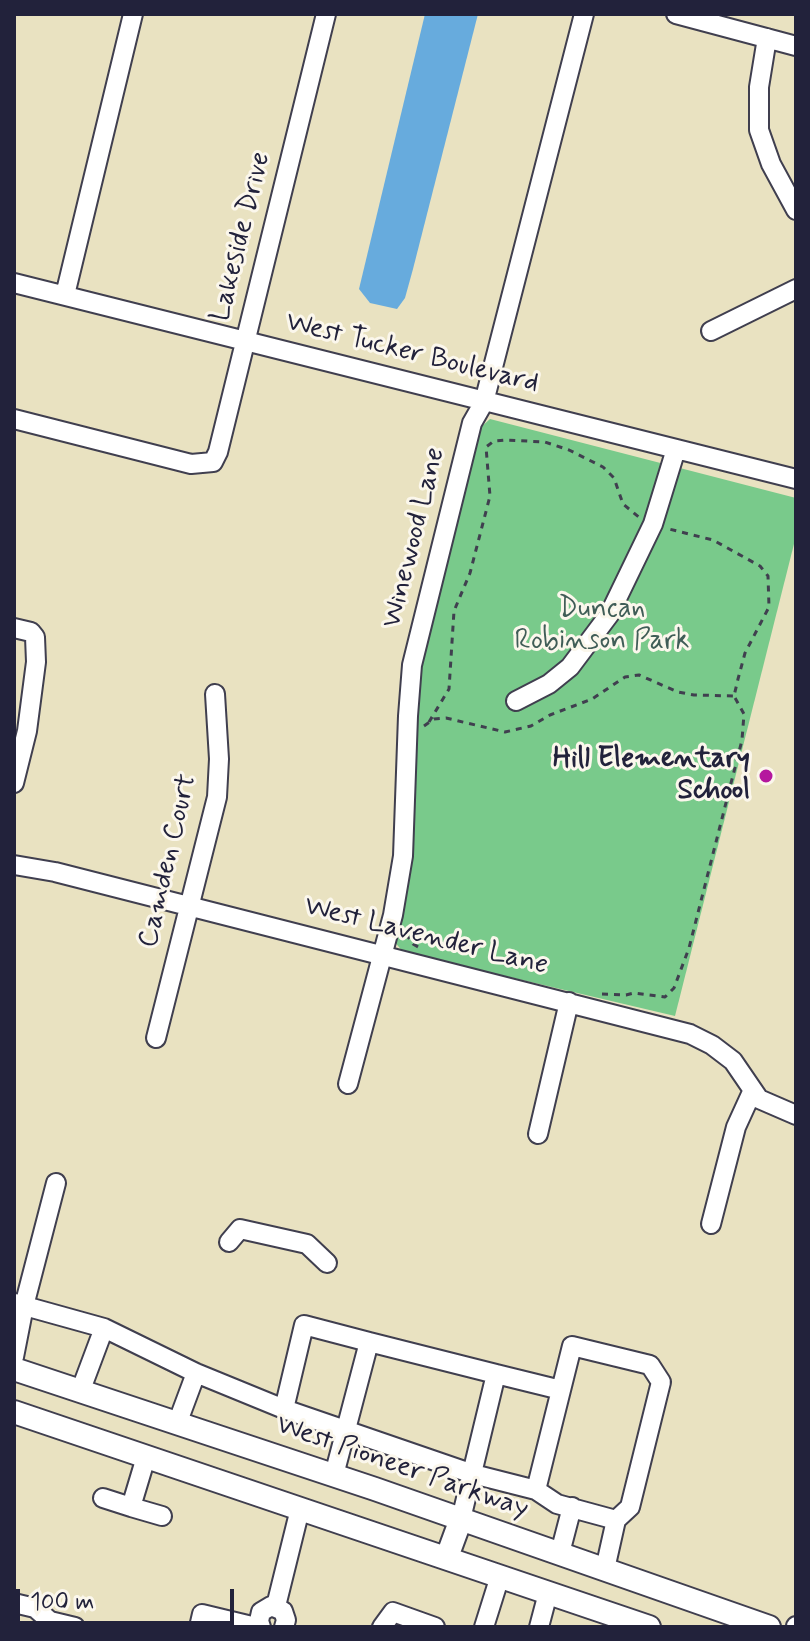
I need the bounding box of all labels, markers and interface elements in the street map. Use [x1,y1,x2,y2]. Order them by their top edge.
street label: Lakeside Drive [205,149,279,325]
street label: West Tucker Boulevard [282,306,542,402]
street label: Winewood Lane [376,444,454,632]
park label: Duncan Robinson Park [515,593,689,659]
place label: Hill Elementary School [553,743,750,809]
marker: Hill Elementary School [757,767,775,785]
street label: Camden Court [133,771,205,951]
street label: West Lavender Lane [301,890,551,984]
street label: West Pioneer Parkway [271,1409,533,1527]
scale bar [20,1573,238,1623]
text: 100 m [30,1587,94,1618]

